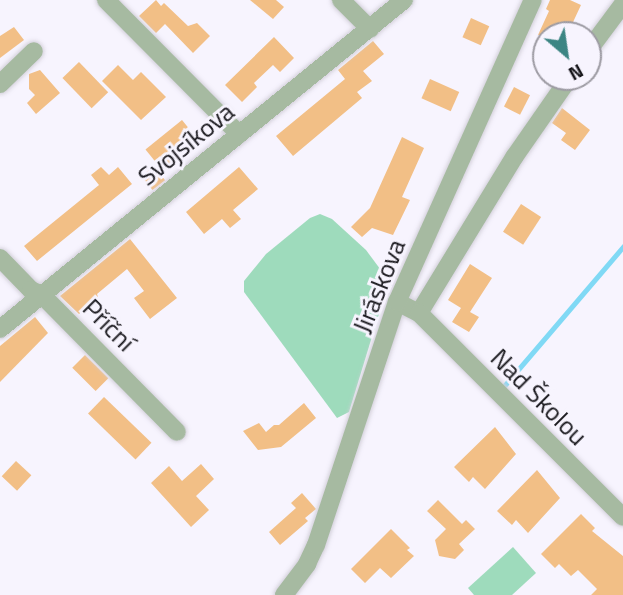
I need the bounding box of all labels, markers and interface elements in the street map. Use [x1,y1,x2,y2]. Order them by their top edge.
north arrow [532,21,602,91]
text: N [564,57,589,89]
street label: Svojsíkova [132,96,240,192]
street label: Jiráskova [346,235,412,337]
street label: Příční [76,292,142,358]
street label: Nad Školou [484,342,594,452]

